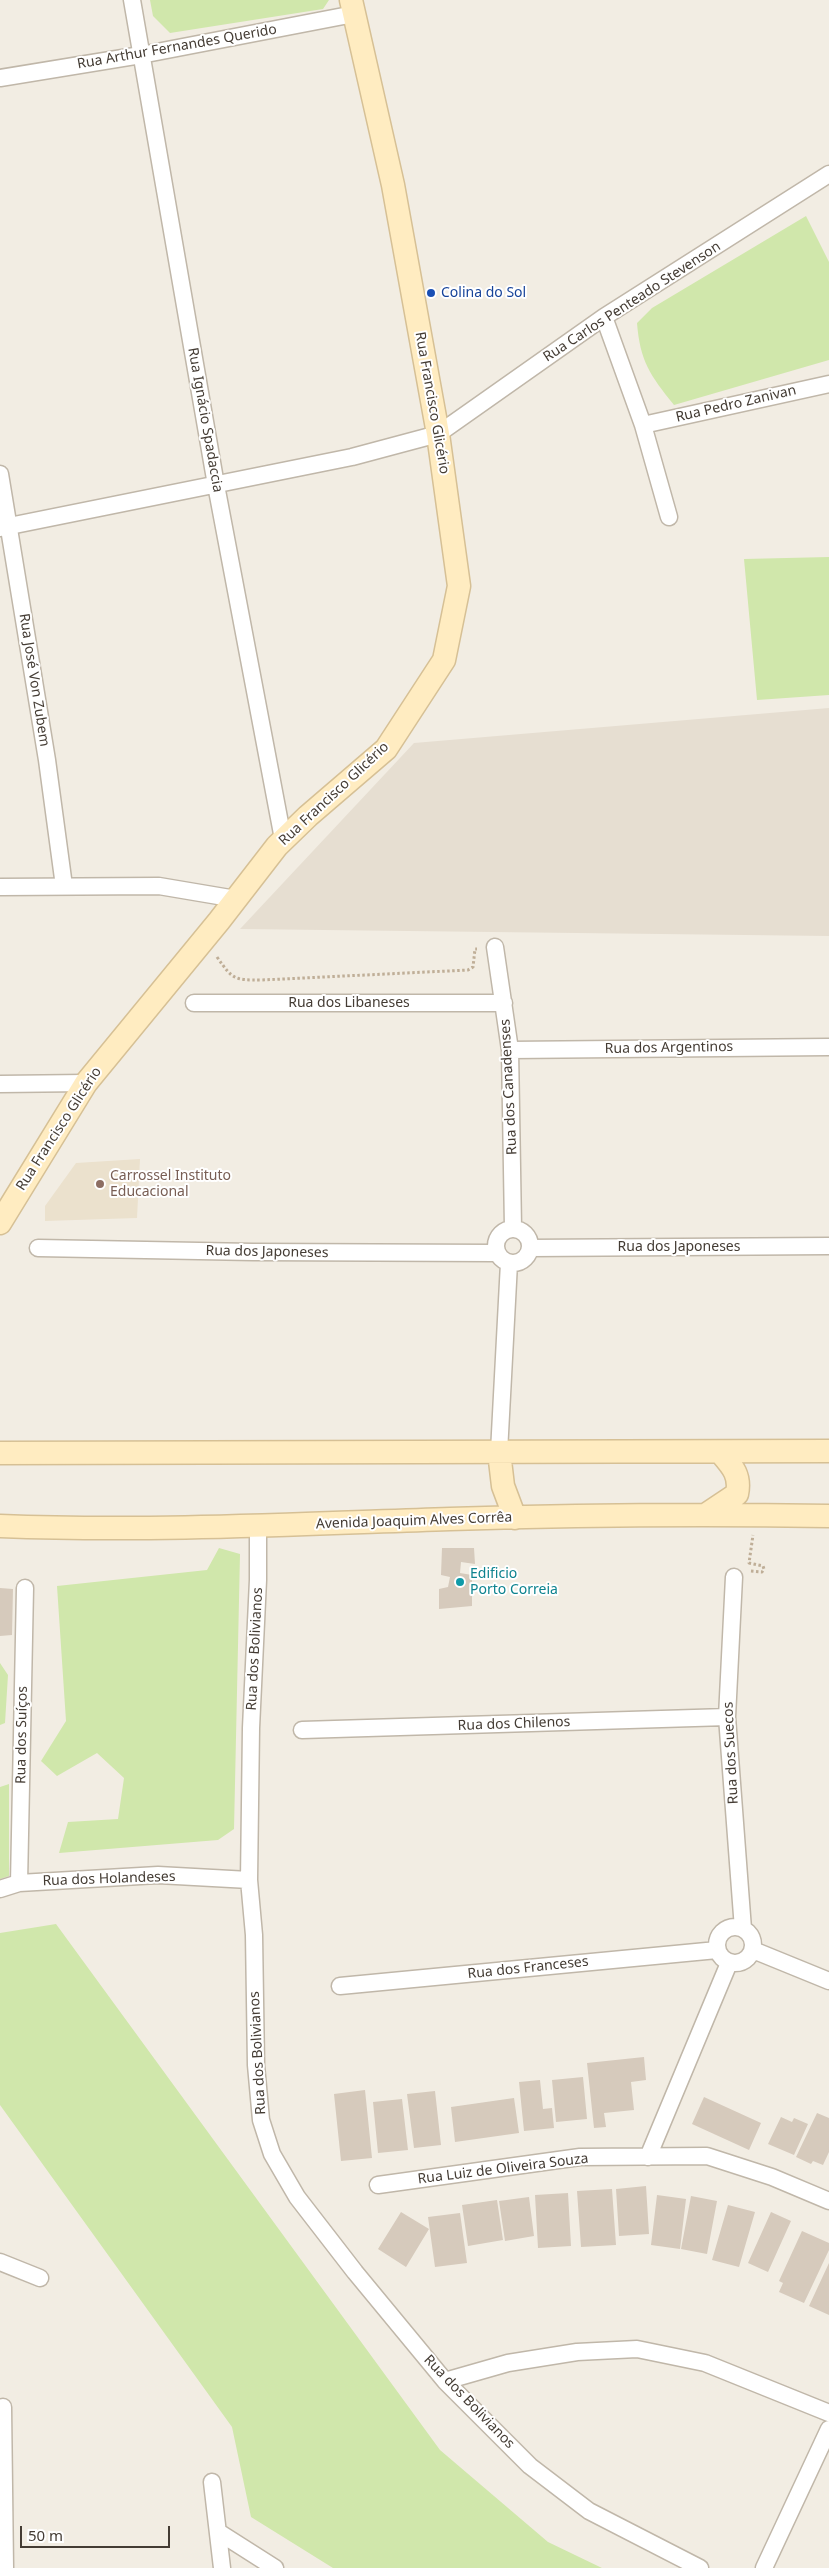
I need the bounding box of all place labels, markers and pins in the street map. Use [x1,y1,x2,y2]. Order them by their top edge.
place label: Colina do Sol [441,285,526,301]
marker: Colina do Sol [425,287,437,299]
place label: Carrossel Instituto Educacional [110,1168,231,1200]
marker: Carrossel Instituto Educacional [94,1178,106,1190]
place label: Edificio Porto Correia [470,1566,558,1598]
marker: Edificio Porto Correia [454,1576,466,1588]

